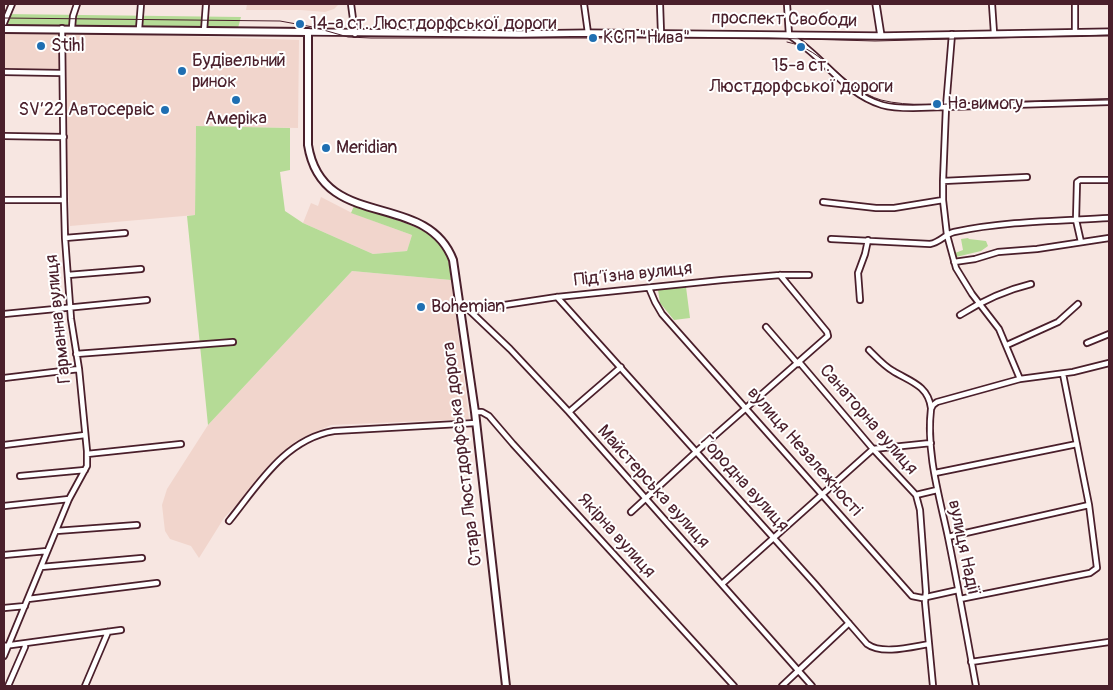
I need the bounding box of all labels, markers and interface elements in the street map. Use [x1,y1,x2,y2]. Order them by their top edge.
street label: проспект Свободи [711,8,857,32]
place label: 14-а ст. Люстдорфської дороги [310,13,557,35]
marker: 14-а ст. Люстдорфської дороги [294,18,306,30]
place label: КСП "Нива" [603,27,690,49]
marker: КСП "Нива" [587,32,599,44]
place label: Stihl [51,35,85,57]
marker: Stihl [35,40,47,52]
marker: 15-а ст. Люстдорфської дороги [795,41,807,53]
place label: Будівельний ринок [192,50,286,92]
place label: 15-а ст. Люстдорфської дороги [709,55,893,98]
marker: Будівельний ринок [176,65,188,77]
place label: На вимогу [947,93,1023,115]
marker: Амеріка [230,94,242,106]
marker: На вимогу [931,98,943,110]
place label: SV’22 Автосервіс [18,99,155,121]
marker: SV’22 Автосервіс [159,104,171,116]
place label: Амеріка [205,108,267,130]
place label: Meridian [336,137,398,159]
marker: Meridian [320,142,332,154]
street label: Гарманна вулиця [41,253,77,385]
street label: Підʼїзна вулиця [573,258,693,292]
place label: Bohemian [431,296,505,318]
marker: Bohemian [415,301,427,313]
street label: Стара Люстдорфська дорога [439,341,487,567]
street label: Санаторна вулиця [814,360,922,480]
street label: вулиця Незалежності [742,383,866,521]
street label: Майстерська вулиця [592,421,714,553]
street label: Городна вулиця [695,431,793,537]
street label: Якірна вулиця [572,489,660,583]
street label: вулиця Надії [942,498,984,598]

